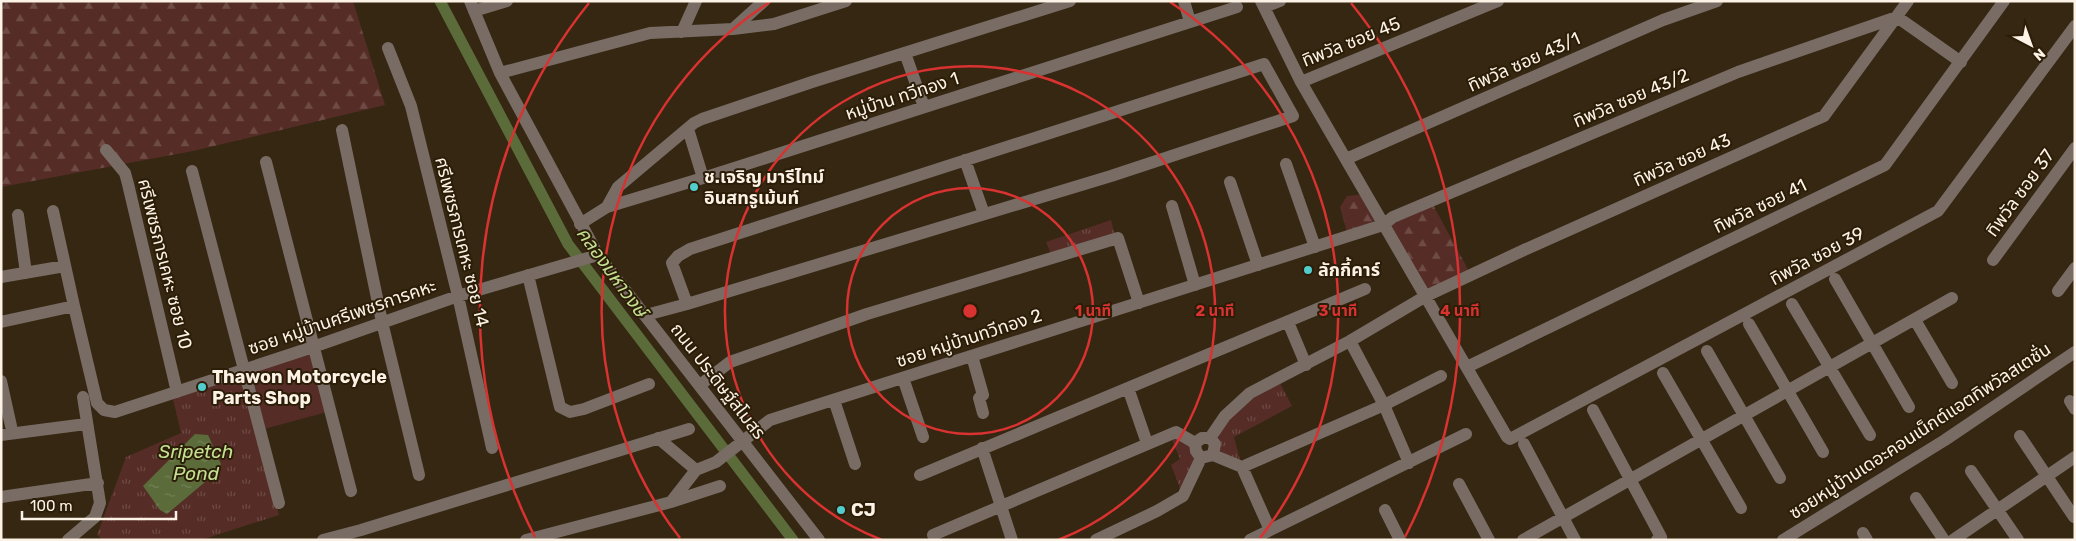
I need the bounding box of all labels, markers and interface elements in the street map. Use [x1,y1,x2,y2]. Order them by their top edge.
street label: ทิพวัล ซอย 45 [1299,12,1403,72]
north arrow [2006,20,2056,70]
street label: ทิพวัล ซอย 43/1 [1464,27,1584,97]
text: N [2030,45,2049,64]
street label: ทิพวัล ซอย 43/2 [1570,64,1692,132]
street label: หมู่บ้าน ทวีทอง 1 [842,67,962,126]
street label: ทิพวัล ซอย 43 [1630,129,1734,191]
street label: ทิพวัล ซอย 37 [1981,145,2059,241]
street label: ศรีเพชรการเคหะ ซอย 14 [430,155,494,329]
place label: ช.เจริญ มารีไทม์ อินสทรูเม้นท์ [704,166,824,209]
street label: ทิพวัล ซอย 41 [1710,174,1810,238]
street label: ศรีเพชรการเคหะ ซอย 10 [133,176,197,352]
marker: ช.เจริญ มารีไทม์ อินสทรูเม้นท์ [688,181,700,193]
water label: คลองมหาวงษ์ [572,222,655,325]
street label: ทิพวัล ซอย 39 [1766,222,1868,290]
place label: ลักกี้คาร์ [1318,257,1380,281]
marker: ลักกี้คาร์ [1302,264,1314,276]
street label: ซอย หมู่บ้านศรีเพชรการคหะ [245,275,439,360]
centre of rings [961,302,979,320]
text: 1 นาที [1075,302,1111,320]
text: 2 นาที [1196,302,1234,320]
text: 3 นาที [1319,302,1357,320]
text: 4 นาที [1440,302,1480,320]
street label: ซอย หมู่บ้านทวีทอง 2 [893,304,1045,373]
street label: ถนน ประดิษฐ์สโมสร [666,318,770,444]
street label: ซอยหมู่บ้านเดอะคอนเน็กต์แอตทิพวัลสเตชั่น [1784,337,2056,525]
place label: Thawon Motorcycle Parts Shop [212,366,387,409]
marker: Thawon Motorcycle Parts Shop [196,381,208,393]
water label: Sripetch Pond [159,440,233,485]
scale bar [22,488,176,520]
text: 100 m [30,497,72,515]
place label: CJ [851,499,876,521]
marker: CJ [835,504,847,516]

